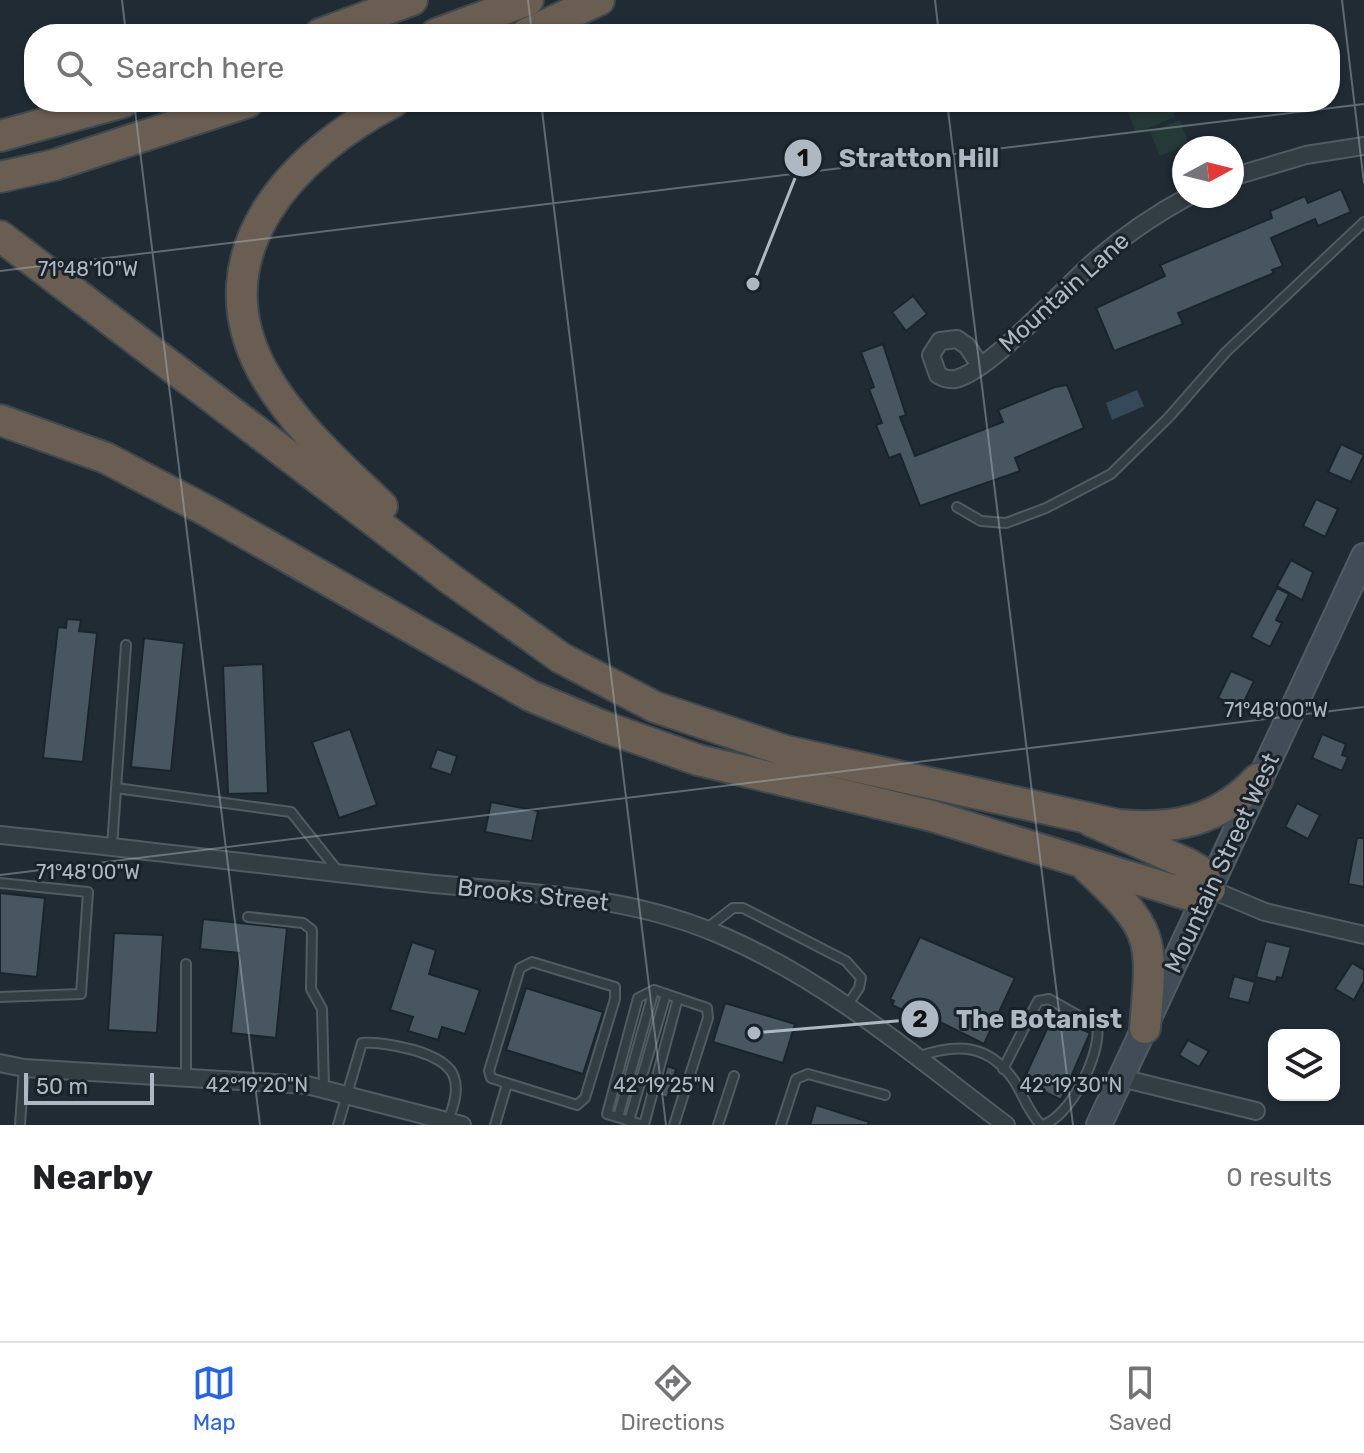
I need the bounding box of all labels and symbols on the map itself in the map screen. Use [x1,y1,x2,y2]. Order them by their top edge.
callout: Stratton Hill [783,133,1015,183]
north arrow [1172,136,1244,208]
text: Stratton Hill [839,143,999,174]
text: 1 [797,144,809,172]
street label: Mountain Lane [993,226,1135,358]
text: 71°48'10"W [38,257,138,281]
text: 71°48'00"W [1224,698,1328,722]
street label: Mountain Street West [1159,749,1285,977]
text: 71°48'00"W [36,860,140,884]
street label: Brooks Street [456,873,610,917]
callout: The Botanist [900,994,1138,1044]
text: The Botanist [956,1004,1122,1035]
text: 2 [912,1005,928,1033]
scale bar [24,1069,154,1105]
text: 42°19'20"N [206,1073,308,1097]
text: 42°19'25"N [613,1073,715,1097]
text: 42°19'30"N [1020,1073,1122,1097]

